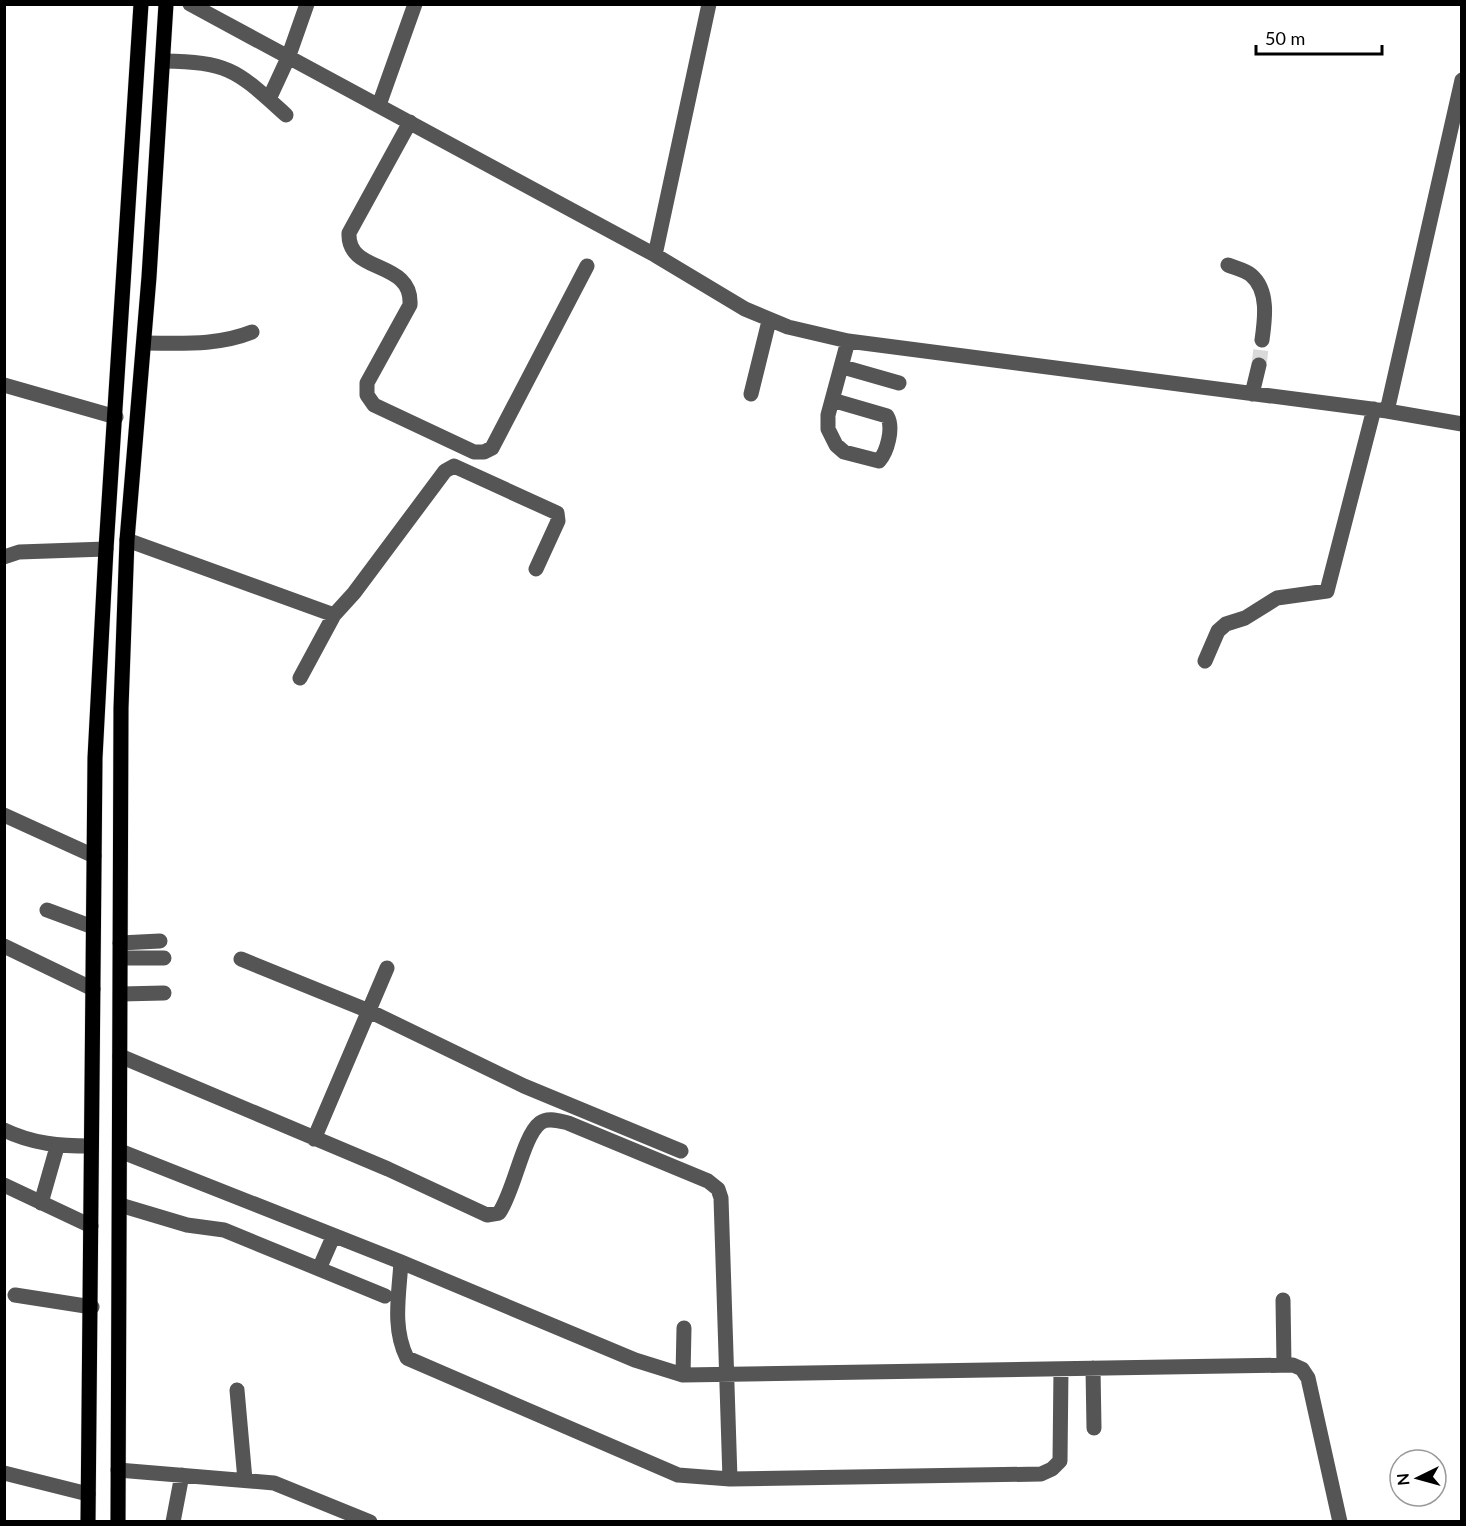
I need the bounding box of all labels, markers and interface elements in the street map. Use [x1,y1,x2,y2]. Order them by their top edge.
scale bar [1256,18,1382,56]
text: 50 m [1265,27,1305,49]
north arrow [1388,1448,1448,1508]
text: N [1393,1472,1413,1486]

